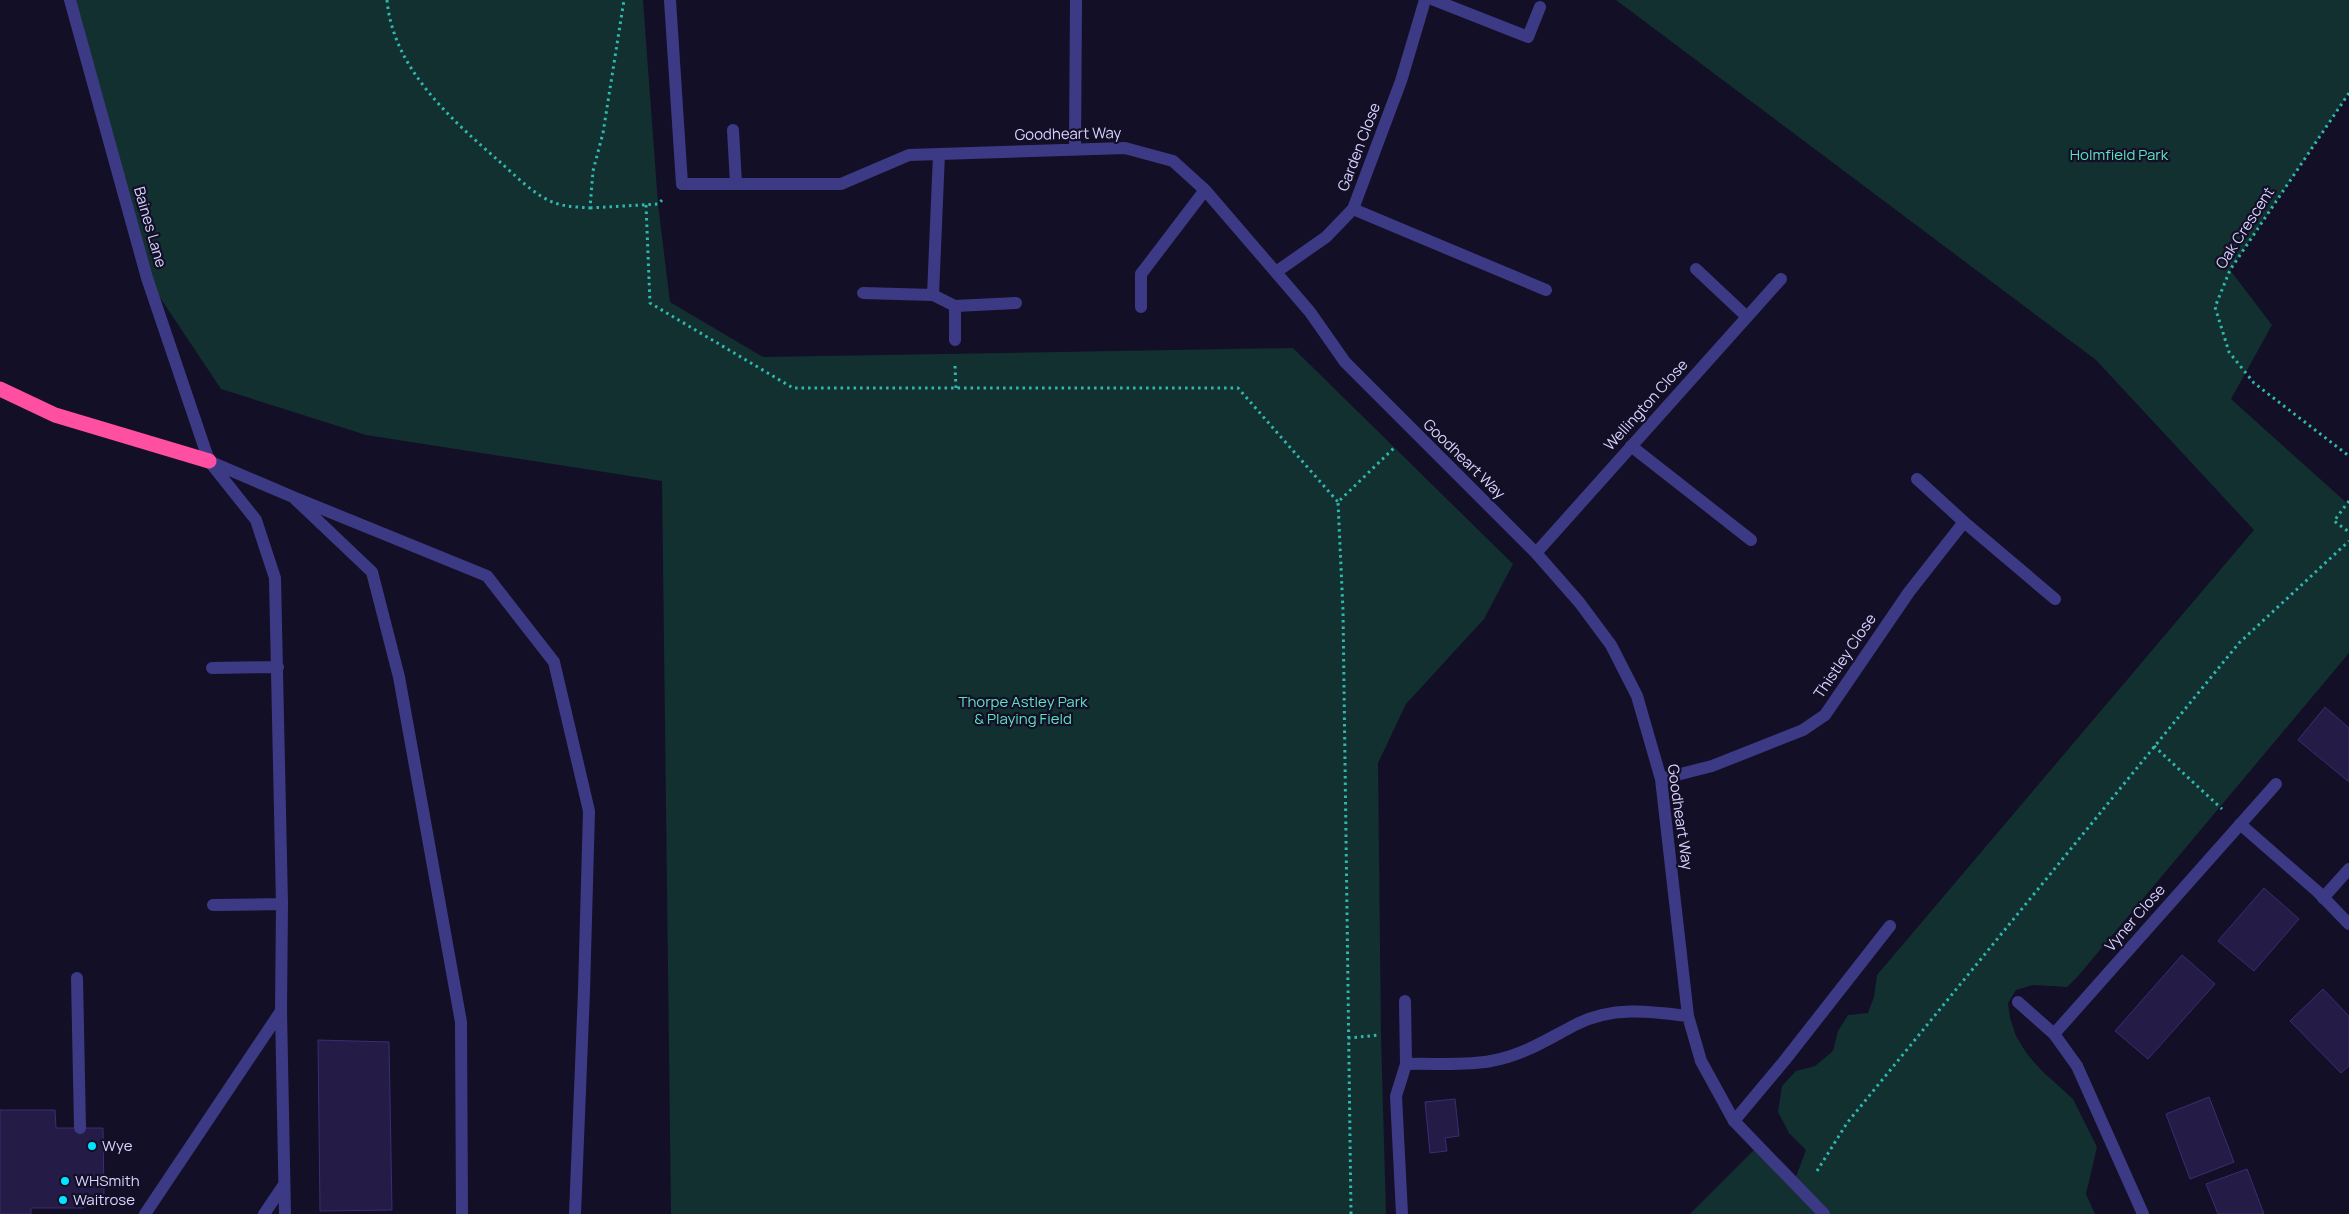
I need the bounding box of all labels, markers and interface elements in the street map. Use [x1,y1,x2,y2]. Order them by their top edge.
street label: Garden Close [1332,99,1385,194]
street label: Goodheart Way [1014,122,1122,145]
park label: Holmfield Park [2070,144,2169,165]
street label: Oak Crescent [2210,183,2279,273]
street label: Baines Lane [129,184,172,270]
street label: Wellington Close [1599,354,1693,455]
street label: Goodheart Way [1419,414,1510,503]
street label: Thistley Close [1808,609,1881,702]
park label: Thorpe Astley Park & Playing Field [958,691,1088,729]
street label: Goodheart Way [1663,763,1698,871]
street label: Vyner Close [2100,879,2170,956]
place label: Wye [102,1135,133,1156]
marker: Wye [86,1140,98,1152]
place label: WHSmith [75,1170,140,1191]
marker: WHSmith [59,1175,71,1187]
place label: Waitrose [73,1189,135,1210]
marker: Waitrose [57,1194,69,1206]

